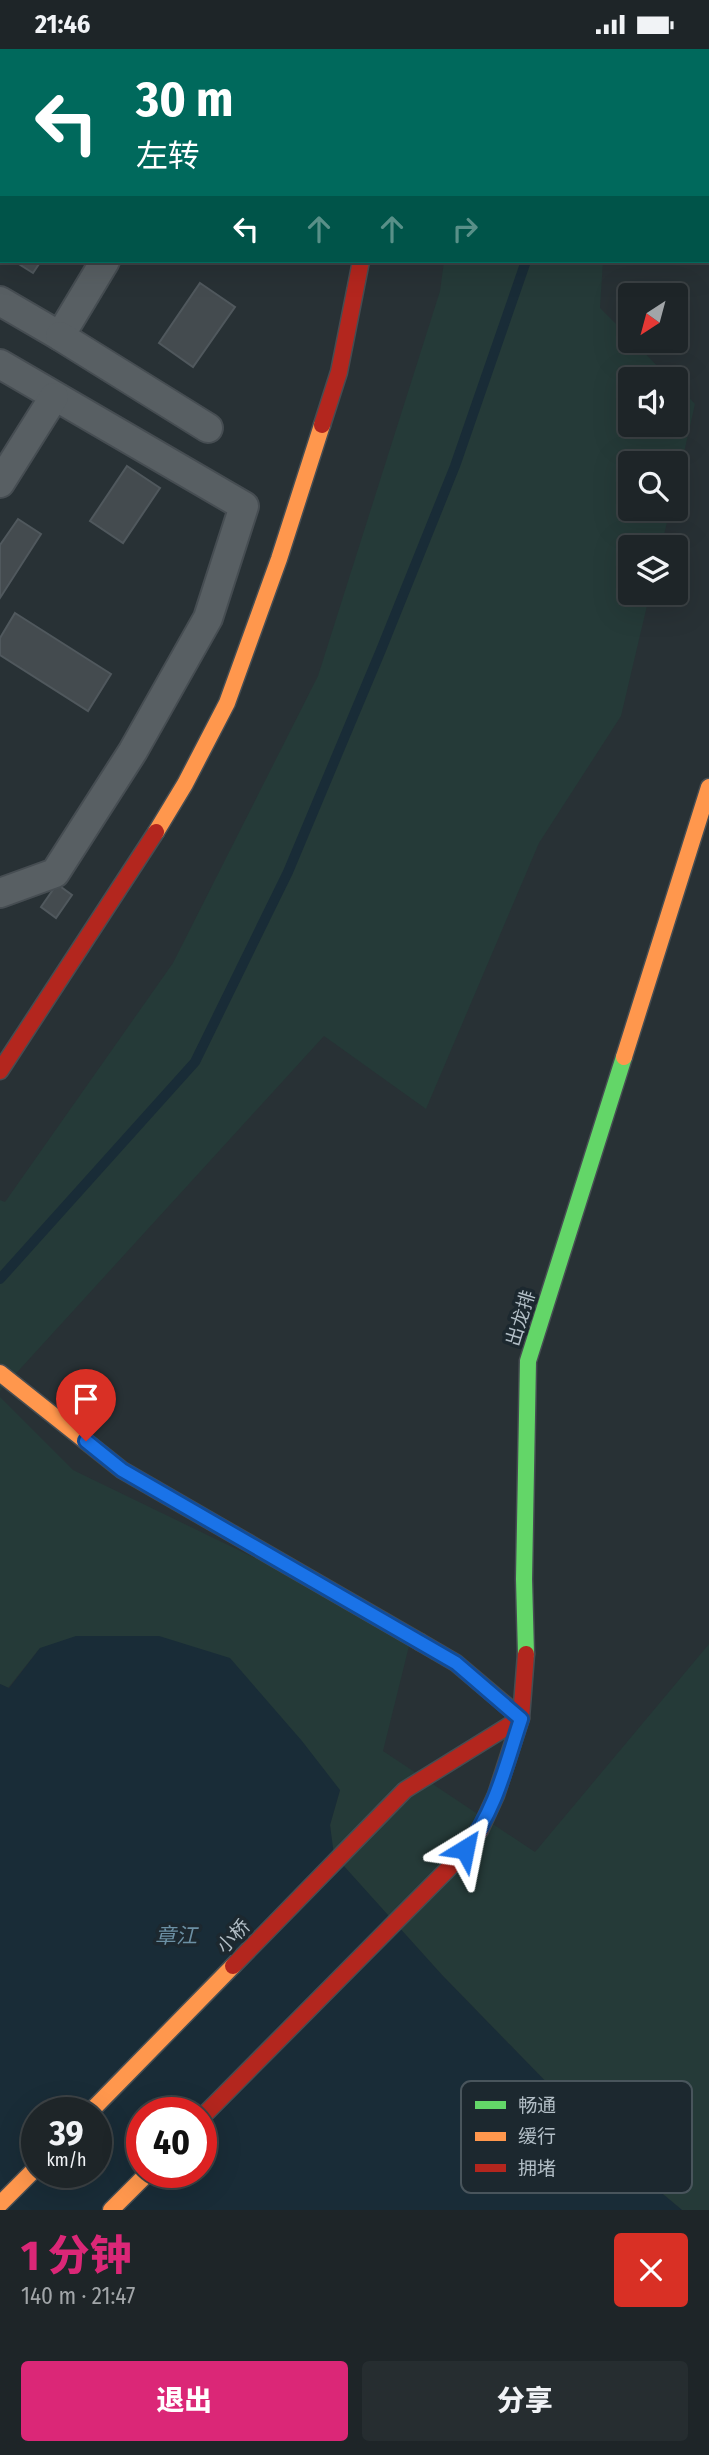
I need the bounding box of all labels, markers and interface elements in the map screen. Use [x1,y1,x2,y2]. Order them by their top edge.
text: 21:46 [35,9,90,40]
text: 30 m [136,70,234,129]
icon: left [21,77,112,168]
text: 左转 [136,137,200,175]
icon: left [227,210,265,248]
icon: ahead [300,210,338,248]
icon: ahead [373,210,411,248]
icon: right [446,210,484,248]
north arrow [618,283,688,353]
map controls [618,283,688,605]
button: sound [618,367,688,437]
button: search [618,451,688,521]
button: layers [618,535,688,605]
street label: 出龙排 [501,1288,540,1349]
pin [56,1369,116,1441]
icon: arrive [67,1380,105,1418]
position arrow [428,1812,502,1886]
street label: 小桥 [212,1915,255,1958]
water label: 章江 [155,1923,199,1949]
legend [461,2081,692,2193]
text: 畅通 [518,2094,556,2117]
speed limit sign: 40 [126,2097,217,2188]
text: 39 [49,2112,84,2154]
text: 缓行 [518,2125,556,2148]
text: km/h [46,2149,87,2171]
text: 拥堵 [518,2157,556,2180]
text: 1 分钟 [21,2231,132,2281]
button: close [614,2233,688,2307]
text: 140 m · 21:47 [21,2282,135,2310]
button: 退出 [21,2361,348,2441]
button: 分享 [362,2361,688,2441]

